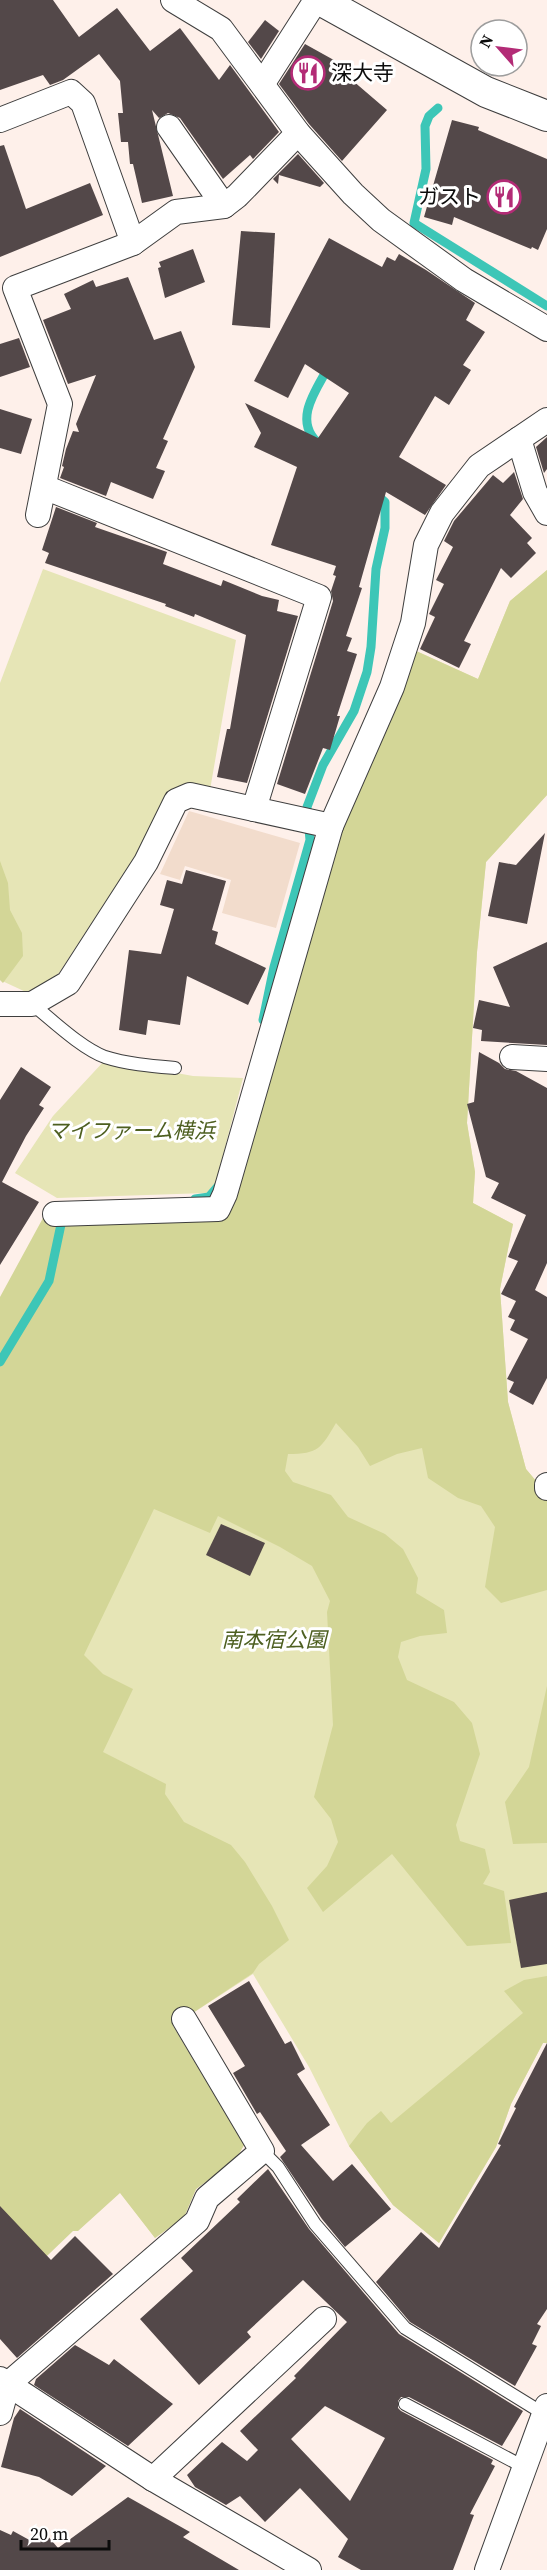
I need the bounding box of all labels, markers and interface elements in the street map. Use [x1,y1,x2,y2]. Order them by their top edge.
north arrow [469,18,529,78]
text: N [473,30,498,51]
restaurant icon: 深大寺 [290,55,326,91]
place label: 深大寺 [331,58,394,87]
restaurant icon: ガスト [486,179,522,215]
place label: ガスト [418,182,481,211]
park label: マイファーム横浜 [47,1116,217,1145]
park label: 南本宿公園 [222,1625,329,1654]
scale bar [21,2513,110,2551]
text: 20 m [30,2521,68,2546]

